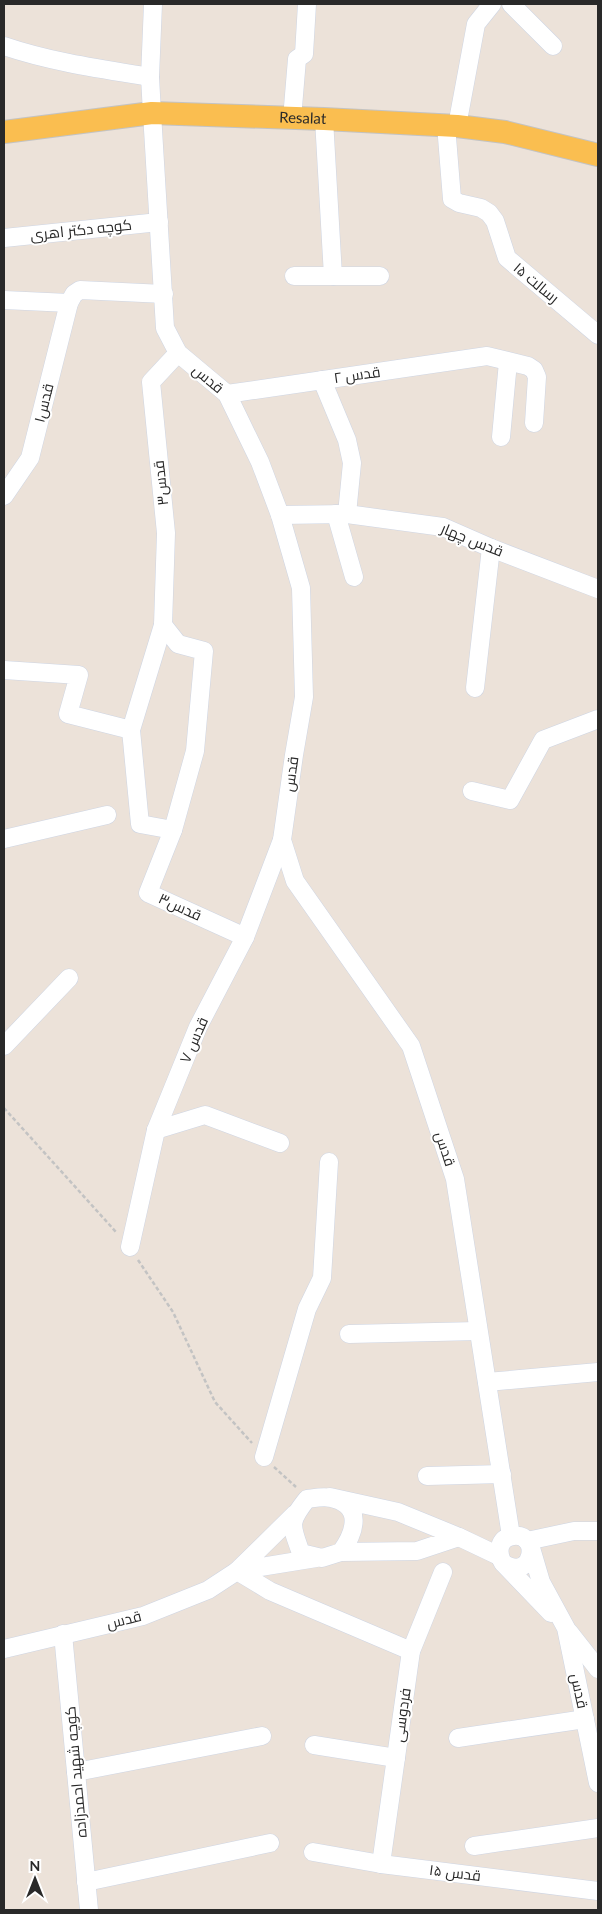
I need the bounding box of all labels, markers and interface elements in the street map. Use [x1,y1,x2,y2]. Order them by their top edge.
street label: Resalat [279,107,327,127]
street label: کوچه دکتر اهری [29,215,133,245]
street label: رسالت ۱۵ [510,258,563,307]
street label: قدس [188,360,228,398]
street label: قدس ۲ [332,362,382,388]
street label: قدس۱ [29,381,59,425]
street label: قدس۳ [149,459,173,507]
street label: قدس چهار [437,518,506,562]
street label: قدس [279,755,303,793]
street label: قدس۳ [155,888,205,926]
street label: قدس ۷ [175,1014,213,1066]
street label: قدس [430,1129,460,1169]
street label: قدس [104,1606,144,1634]
street label: قدس [566,1672,592,1710]
street label: فردوسی [388,1687,416,1743]
street label: کوچه شهید احمدزاده [60,1705,92,1839]
north arrow [10,1854,60,1904]
text: N [30,1857,40,1874]
street label: قدس ۱۵ [428,1860,482,1886]

